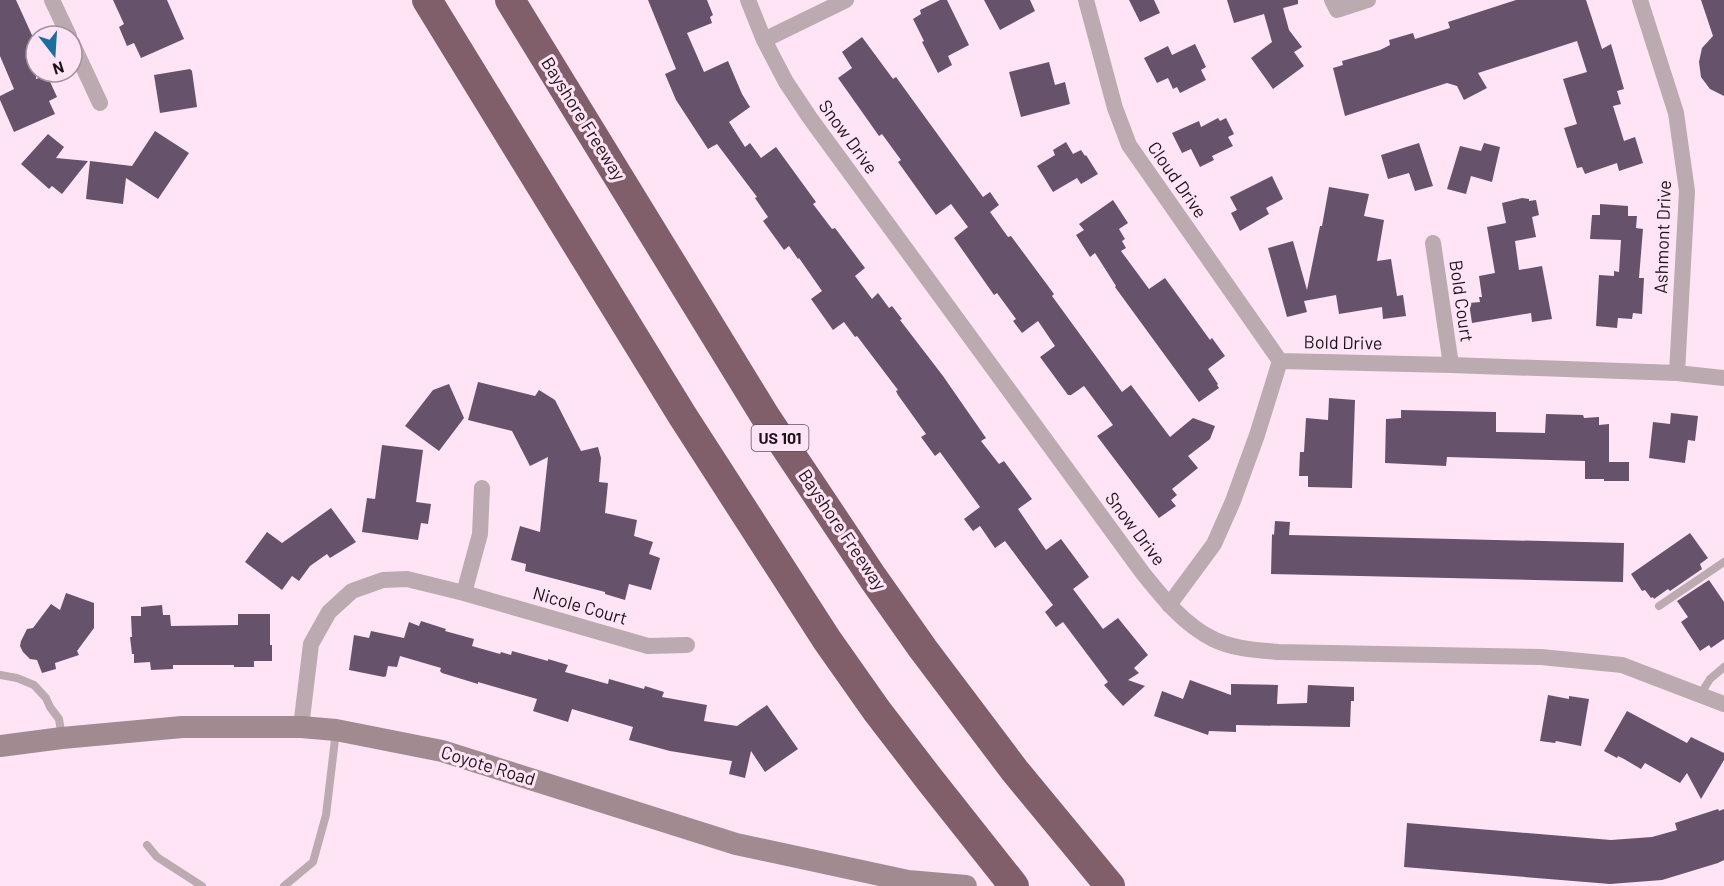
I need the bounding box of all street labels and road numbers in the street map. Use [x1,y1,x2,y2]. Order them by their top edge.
street label: Bayshore Freeway [537,53,631,184]
street label: Snow Drive [815,95,883,178]
street label: Cloud Drive [1144,137,1212,222]
street label: Ashmont Drive [1649,180,1675,294]
street label: Bold Court [1445,259,1479,343]
street label: Bold Drive [1303,330,1383,354]
road number: US 101 [752,425,808,451]
street label: Bayshore Freeway [794,465,891,594]
street label: Snow Drive [1101,487,1171,569]
street label: Nicole Court [531,581,630,629]
street label: Coyote Road [439,740,538,790]

